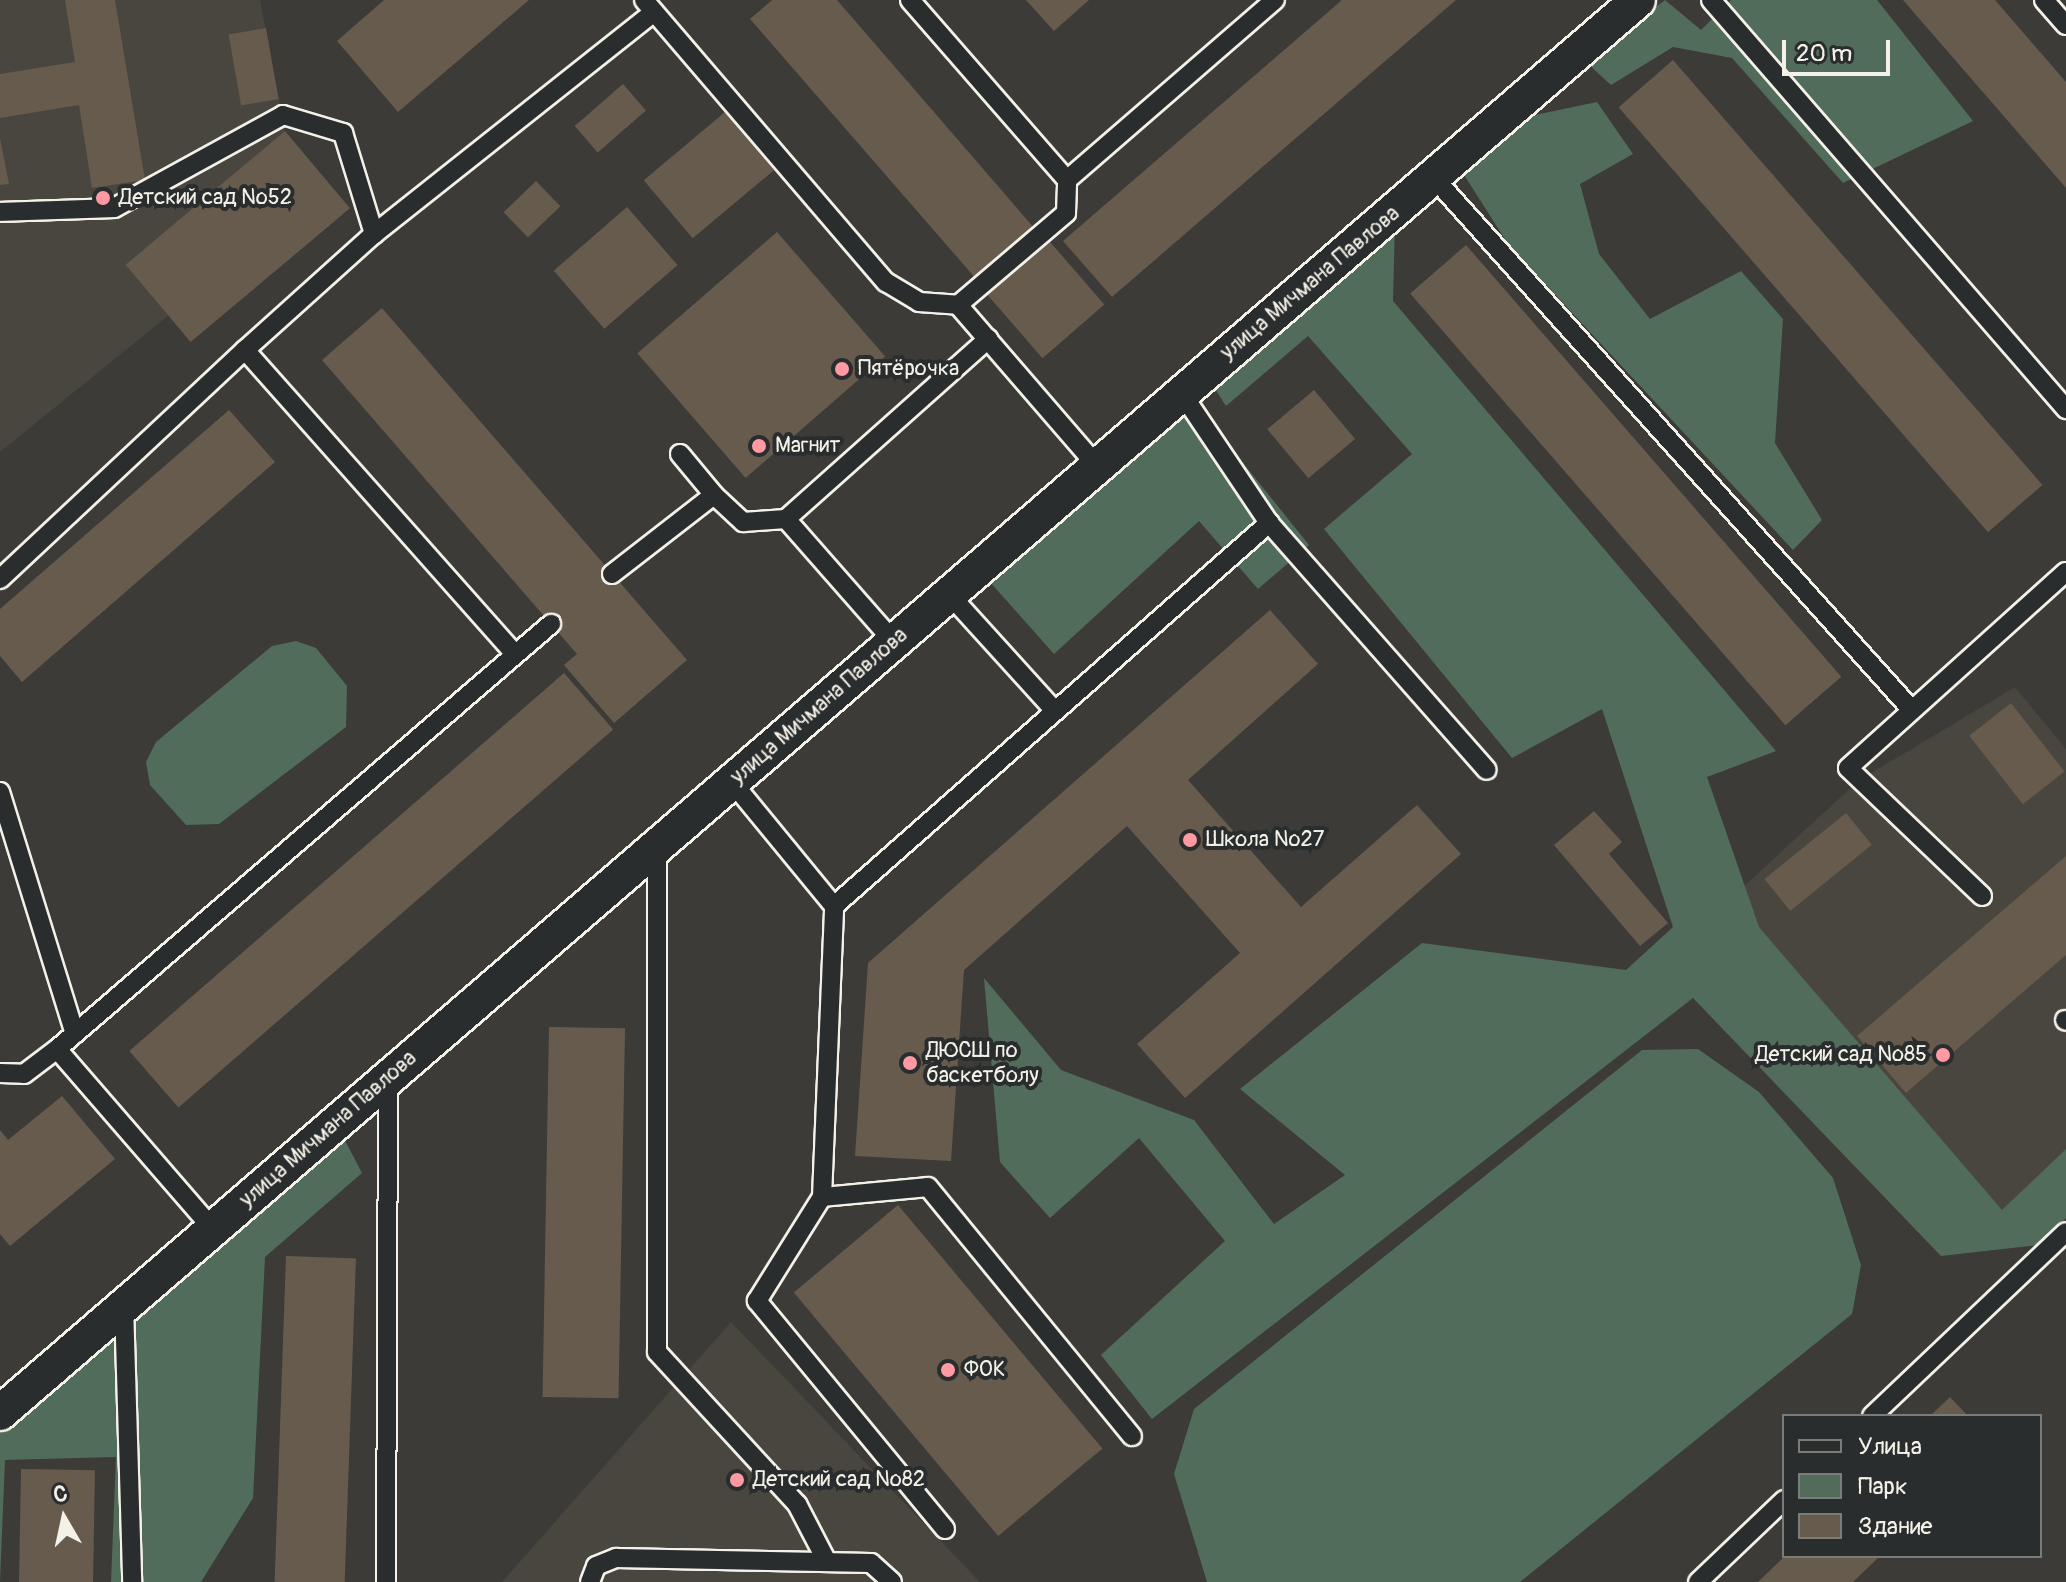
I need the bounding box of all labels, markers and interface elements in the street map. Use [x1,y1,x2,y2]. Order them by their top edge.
scale bar [1786,24,1894,74]
text: 20 m [1796,39,1852,68]
place label: Детский сад №52 [119,185,292,211]
marker: Детский сад №52 [94,189,112,207]
street label: улица Мичмана Павлова [1215,200,1405,366]
place label: Пятёрочка [858,356,959,382]
marker: Пятёрочка [833,360,851,378]
place label: Магнит [775,433,840,459]
marker: Магнит [750,437,768,455]
street label: улица Мичмана Павлова [725,622,913,790]
place label: Школа №27 [1206,827,1324,853]
marker: Школа №27 [1181,831,1199,849]
place label: ДЮСШ по баскетболу [926,1037,1039,1088]
place label: Детский сад №85 [1755,1042,1927,1068]
street label: улица Мичмана Павлова [234,1045,422,1213]
marker: Детский сад №85 [1934,1046,1952,1064]
marker: ДЮСШ по баскетболу [901,1054,919,1072]
place label: ФОК [964,1357,1005,1383]
marker: ФОК [939,1361,957,1379]
legend [1782,1414,2042,1558]
text: Улица [1858,1432,1922,1461]
place label: Детский сад №82 [753,1467,925,1493]
marker: Детский сад №82 [728,1471,746,1489]
text: Парк [1858,1472,1907,1501]
north arrow [24,1478,104,1558]
text: С [51,1479,69,1509]
text: Здание [1858,1512,1932,1541]

